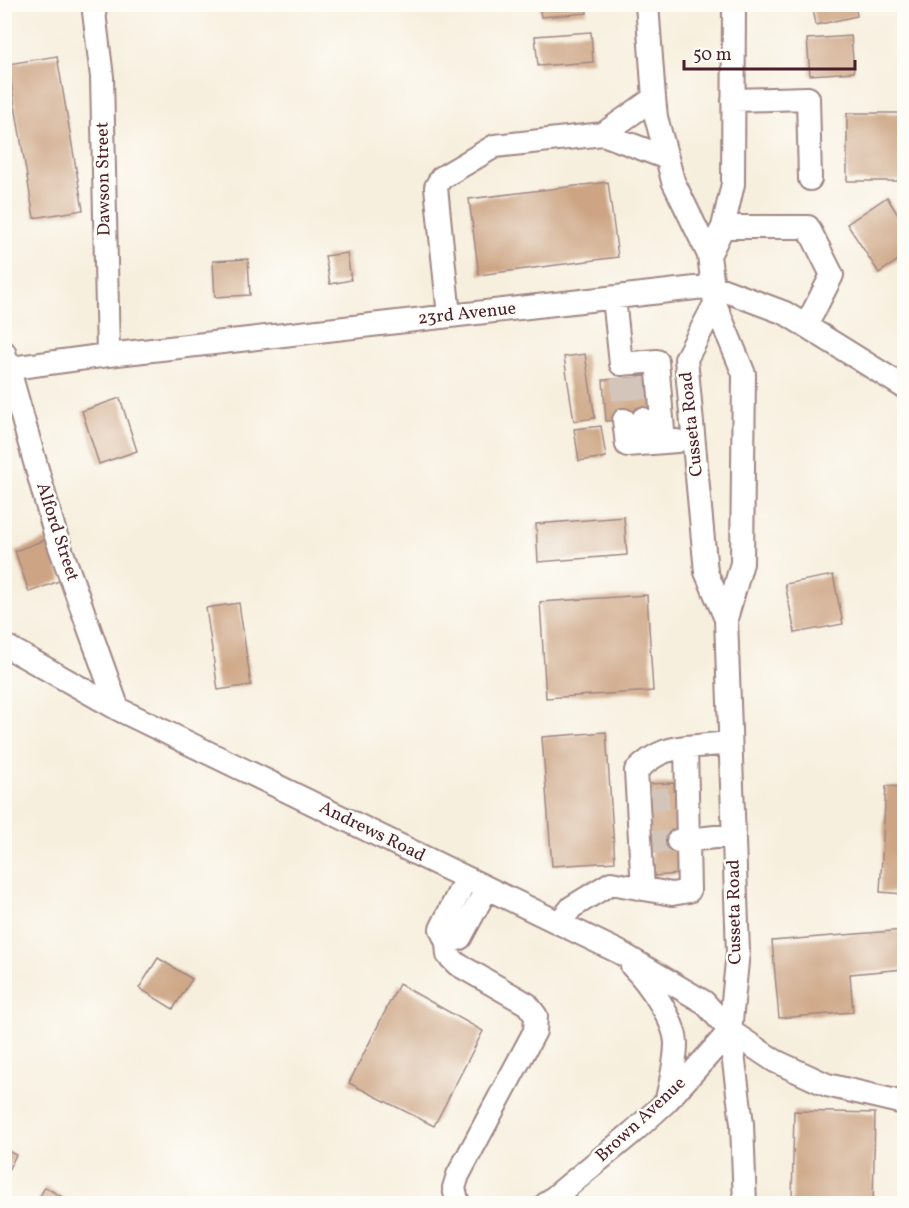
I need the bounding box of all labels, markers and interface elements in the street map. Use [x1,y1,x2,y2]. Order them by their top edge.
scale bar [684,33,855,71]
text: 50 m [693,43,732,68]
street label: Dawson Street [91,122,117,236]
street label: 23rd Avenue [417,296,517,332]
street label: Cusseta Road [674,370,710,478]
street label: Alford Street [29,480,85,584]
street label: Andrews Road [315,795,429,869]
street label: Cusseta Road [722,859,748,965]
street label: Brown Avenue [590,1072,692,1168]

